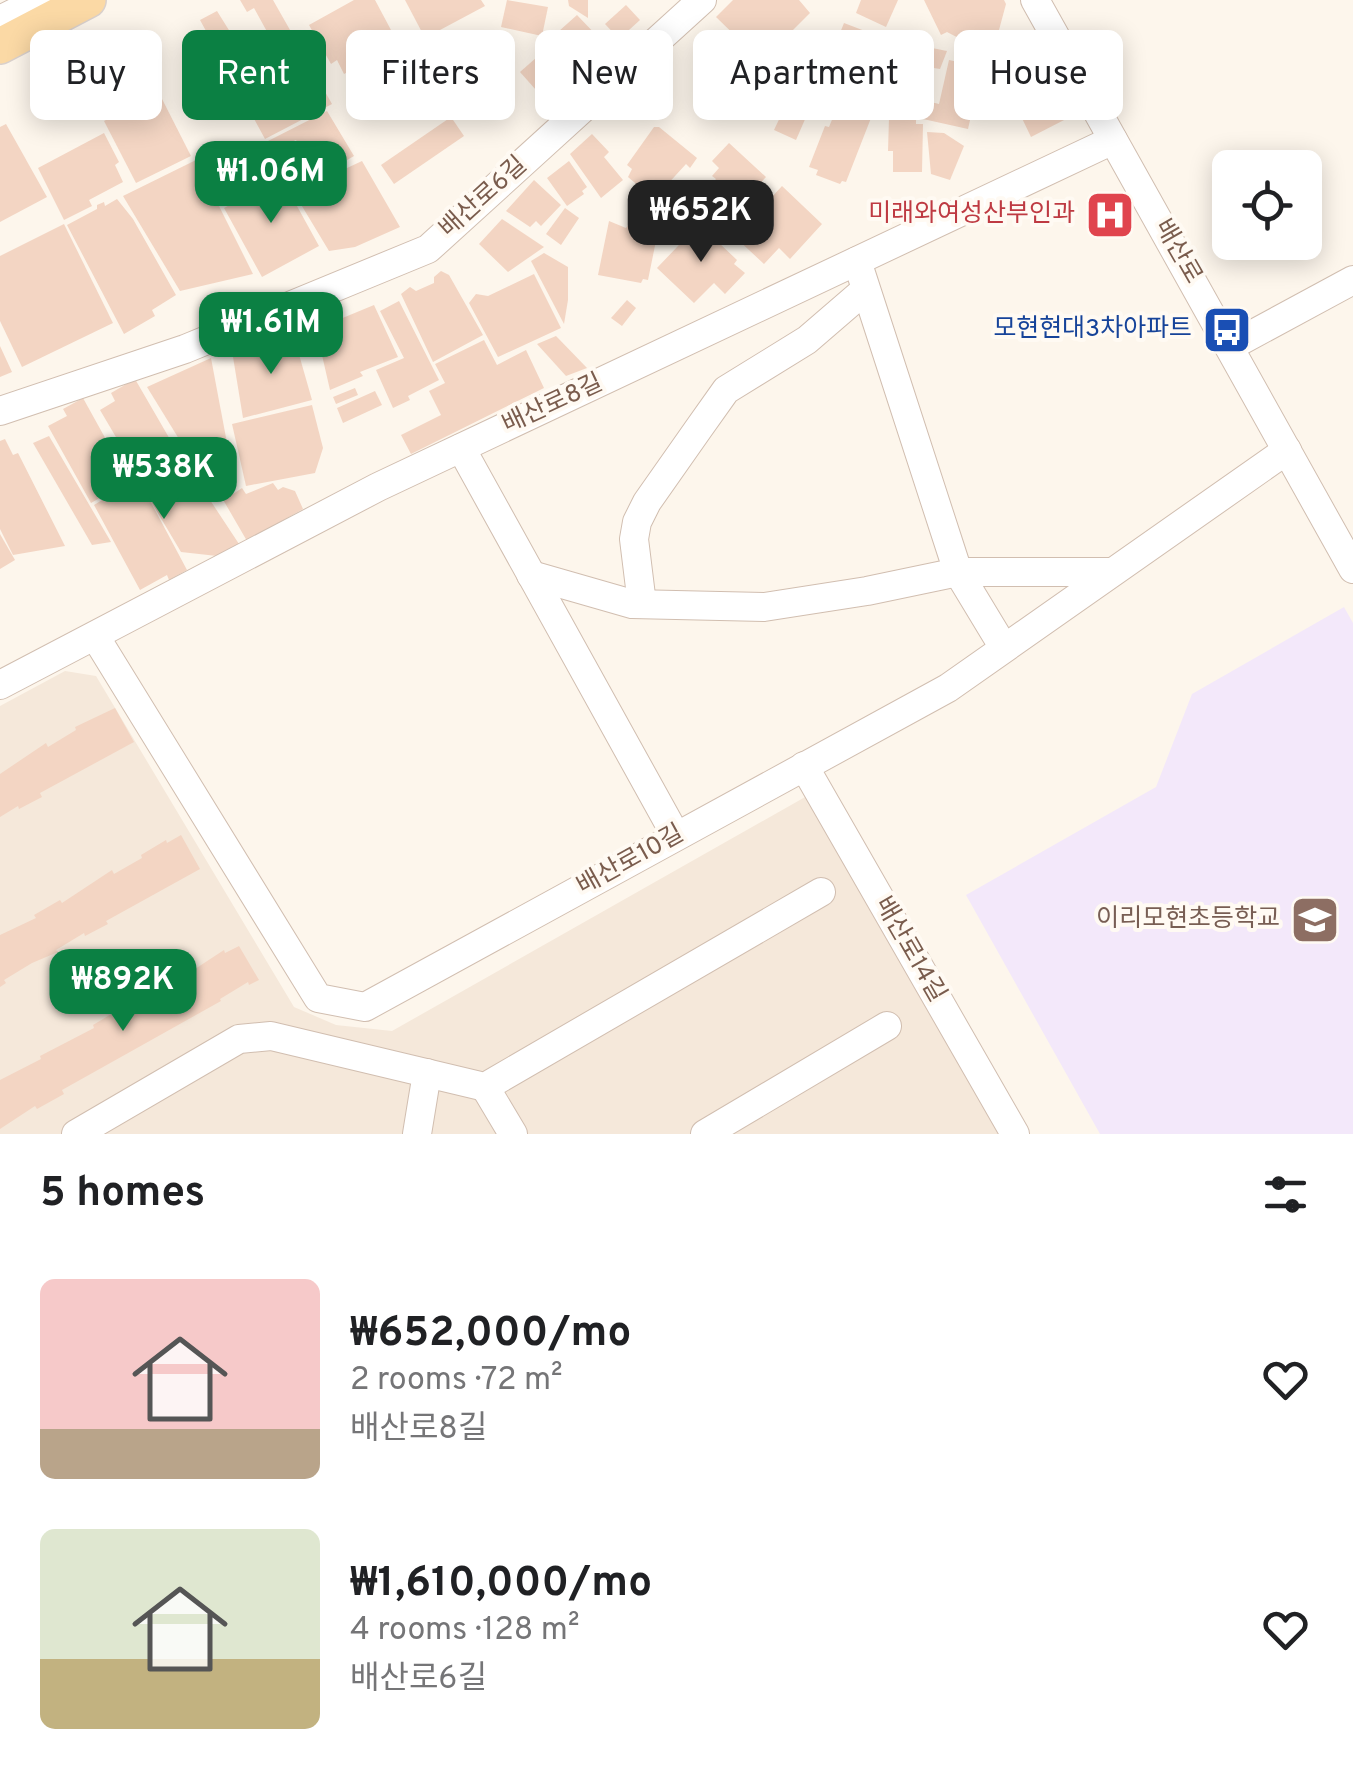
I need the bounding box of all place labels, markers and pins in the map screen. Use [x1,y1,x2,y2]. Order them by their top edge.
pin: ₩1.06M [190,141,352,226]
pin: ₩652K [631,180,771,265]
hospital icon: 미래와여성산부인과 [1084,189,1136,241]
place label: 미래와여성산부인과 [868,199,1075,231]
pin: ₩1.61M [190,292,352,377]
bus stop icon: 모현현대3차아파트 [1201,304,1253,356]
place label: 모현현대3차아파트 [993,314,1192,346]
pin: ₩538K [94,437,234,522]
school or university icon: 이리모현초등학교 [1289,894,1341,946]
place label: 이리모현초등학교 [1096,904,1280,936]
pin: ₩892K [53,949,193,1034]

